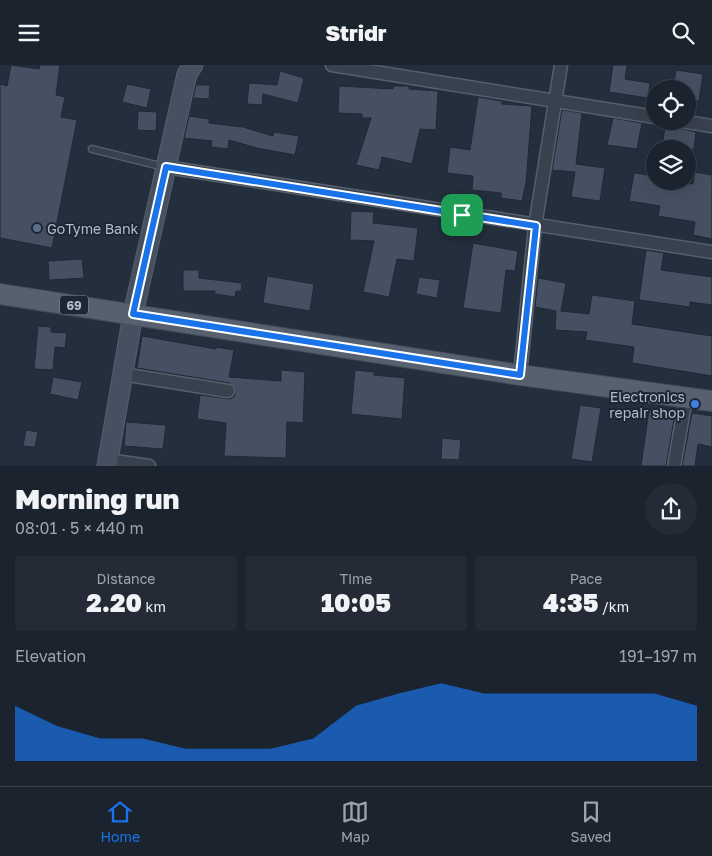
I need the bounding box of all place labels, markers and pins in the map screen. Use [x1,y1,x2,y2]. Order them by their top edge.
pin [441,194,483,236]
place label: GoTyme Bank [47,220,139,237]
marker: GoTyme Bank [31,222,43,234]
place label: Electronics repair shop [609,388,685,421]
marker: Electronics repair shop [689,398,701,410]

